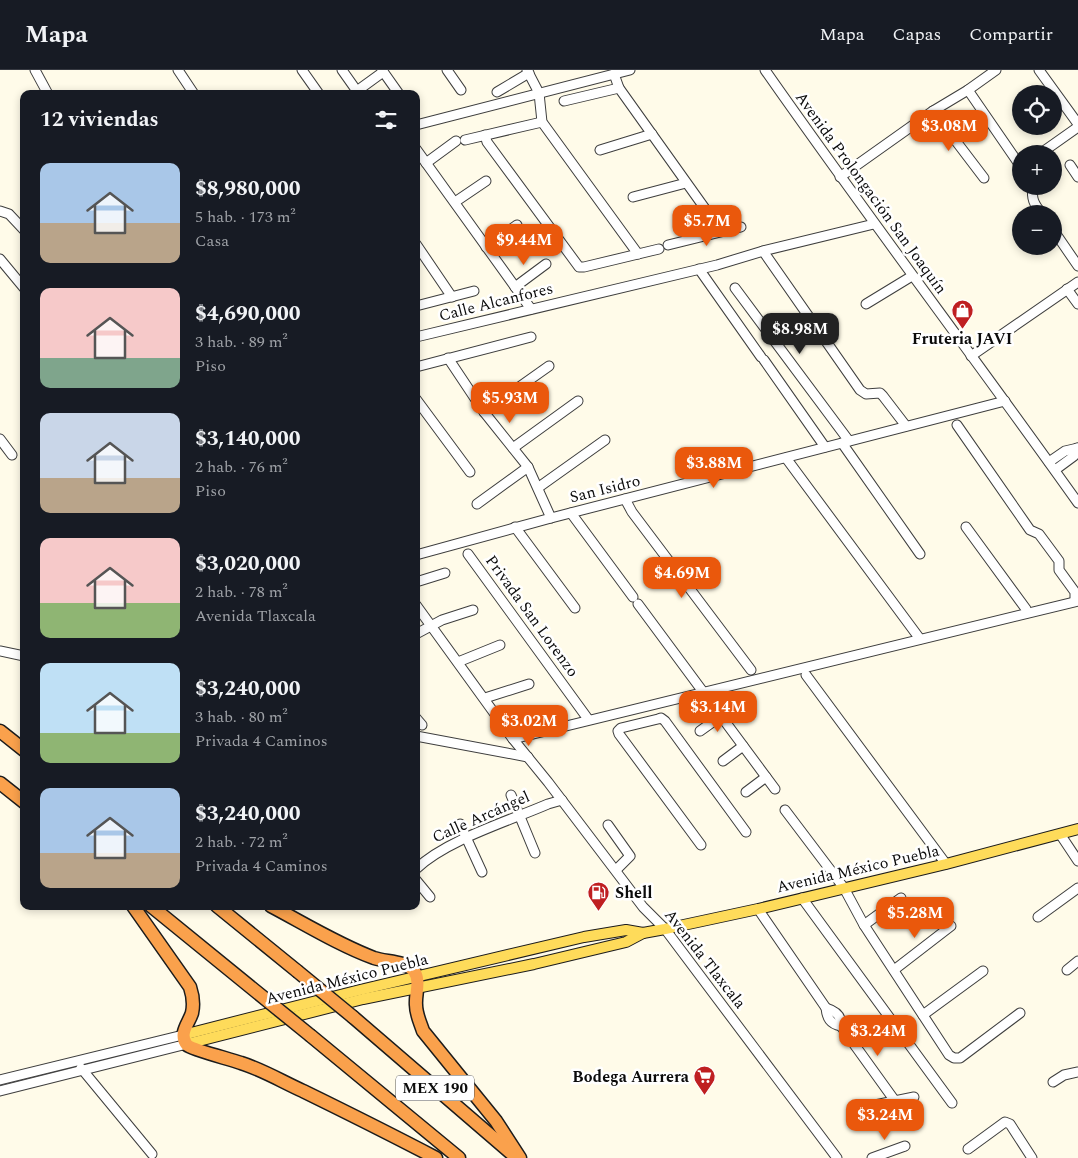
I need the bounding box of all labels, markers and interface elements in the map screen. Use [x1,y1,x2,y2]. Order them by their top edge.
text: Mapa [25,17,88,53]
text: Mapa [819,21,865,48]
text: Capas [893,21,941,48]
text: Compartir [969,21,1053,48]
map controls [1012,85,1062,255]
button: locate [1012,85,1062,135]
street label: Avenida Prolongación San Joaquín [789,87,953,299]
text: 12 viviendas [40,104,159,136]
icon: filters [372,106,400,134]
pin: $3.08M [908,109,990,152]
text: $3.08M [921,114,977,138]
button: + [1012,145,1062,195]
text: $8,980,000 [195,173,301,205]
icon: home [80,183,140,243]
pin: $5.7M [672,204,742,247]
text: 5 hab. · 173 m² [195,205,296,229]
button: − [1012,205,1062,255]
text: $5.7M [683,209,731,233]
pin: $9.44M [483,224,565,266]
text: $9.44M [496,228,552,252]
text: Casa [195,229,229,253]
street label: Calle Alcanfores [436,276,556,328]
text: $4,690,000 [195,298,301,330]
shop icon: Fruteria JAVI [950,298,974,329]
icon: home [80,308,140,368]
pin: $8.98M [759,312,841,355]
text: $8.98M [772,317,828,341]
place label: Fruteria JAVI [912,327,1012,351]
text: 3 hab. · 89 m² [195,330,288,354]
text: Piso [195,354,226,378]
pin: $5.93M [469,382,551,424]
text: $5.93M [482,386,538,410]
text: $3,140,000 [195,423,301,455]
icon: home [80,433,140,493]
pin: $3.88M [673,446,755,489]
text: $3.88M [686,451,742,475]
text: 2 hab. · 76 m² [195,455,288,479]
street label: San Isidro [567,469,643,509]
text: Piso [195,479,226,503]
text: $3,020,000 [195,548,301,580]
street label: Privada San Lorenzo [479,550,585,682]
pin: $4.69M [641,556,723,599]
icon: home [80,558,140,618]
text: $4.69M [654,561,710,585]
text: 2 hab. · 78 m² [195,580,288,604]
text: Avenida Tlaxcala [195,604,316,628]
text: $3,240,000 [195,673,301,705]
icon: home [80,683,140,743]
pin: $3.14M [677,690,759,733]
text: $3.14M [690,695,746,719]
pin: $3.02M [488,704,570,747]
text: 3 hab. · 80 m² [195,705,288,729]
text: $3.02M [501,709,557,733]
text: Privada 4 Caminos [195,729,328,753]
street label: Calle Arcángel [428,785,534,849]
text: $3,240,000 [195,798,301,830]
icon: home [80,808,140,868]
text: 2 hab. · 72 m² [195,830,288,854]
street label: Avenida México Puebla [774,839,942,899]
text: Privada 4 Caminos [195,854,328,878]
fuel station icon: Shell [587,881,611,912]
place label: Shell [615,881,652,905]
pin: $5.28M [874,896,956,939]
text: $5.28M [887,901,943,925]
street label: Avenida Tlaxcala [658,904,752,1014]
street label: Avenida México Puebla [263,947,431,1011]
pin: $3.24M [837,1014,919,1057]
text: $3.24M [850,1019,906,1043]
place label: Bodega Aurrera [572,1065,690,1089]
supermarket icon: Bodega Aurrera [693,1065,717,1096]
road number: MEX 190 [396,1076,474,1100]
pin: $3.24M [844,1098,926,1141]
text: $3.24M [857,1103,913,1127]

